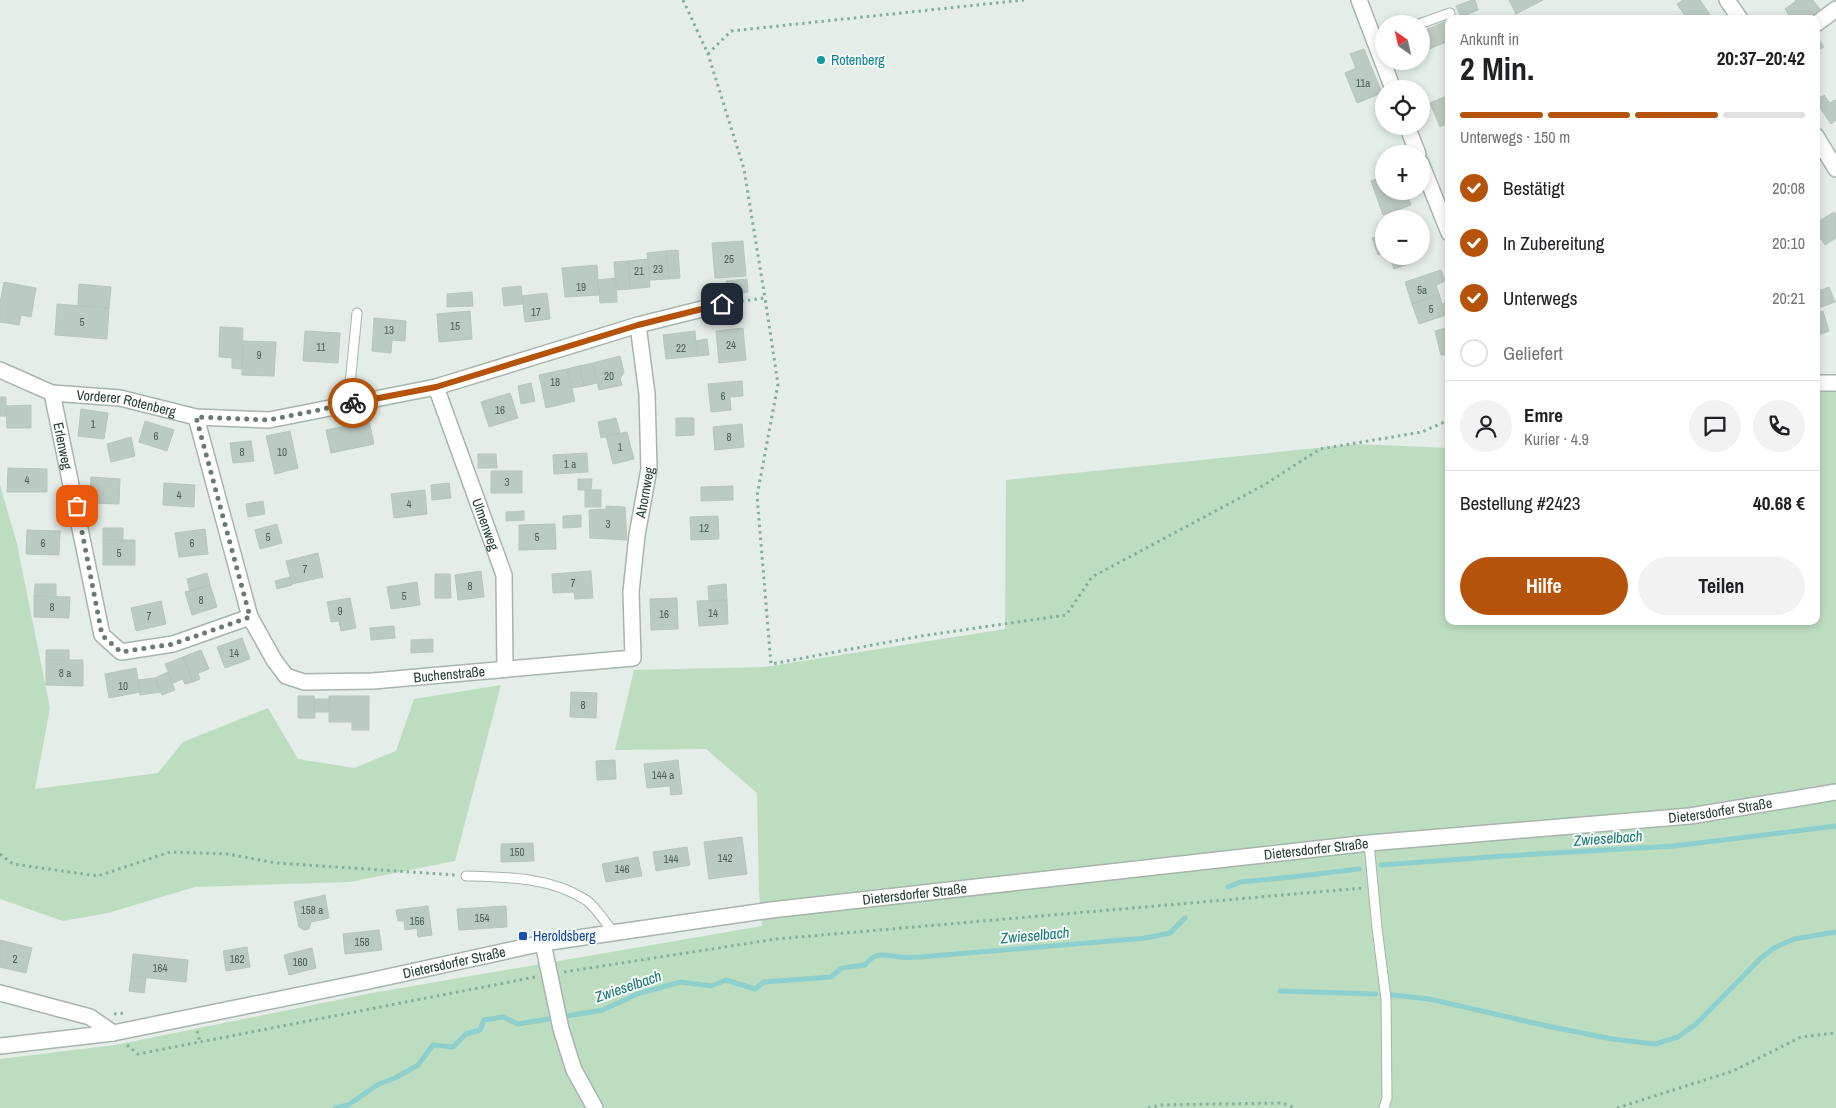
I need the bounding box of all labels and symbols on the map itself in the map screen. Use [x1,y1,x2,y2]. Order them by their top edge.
north arrow [1375,15,1430,70]
place label: Rotenberg [831,51,885,69]
marker: Rotenberg [815,54,827,66]
house number: 11a [1356,76,1370,90]
house number: 25 [724,252,734,266]
house number: 23 [653,262,663,276]
house number: 21 [634,264,644,278]
house number: 19 [576,280,586,294]
pin [701,283,743,325]
house number: 5a [1417,283,1427,297]
house number: 5 [1428,302,1434,316]
house number: 17 [531,305,541,319]
house number: 5 [79,315,85,329]
house number: 15 [450,319,460,333]
house number: 13 [384,323,394,337]
house number: 24 [726,338,736,352]
house number: 11 [316,340,326,354]
house number: 22 [676,341,686,355]
house number: 9 [256,348,262,362]
house number: 20 [604,369,614,383]
house number: 18 [550,375,560,389]
courier [328,378,378,428]
street label: Vorderer Rotenberg [76,386,178,421]
house number: 6 [720,389,726,403]
house number: 16 [495,403,505,417]
house number: 1 [90,417,96,431]
street label: Erlenweg [49,421,77,472]
house number: 6 [153,429,159,443]
house number: 8 [726,430,732,444]
house number: 1 [617,440,623,454]
house number: 8 [239,445,245,459]
house number: 10 [277,445,287,459]
house number: 1 a [564,457,576,471]
street label: Ahornweg [631,465,658,520]
house number: 4 [24,473,30,487]
house number: 3 [504,475,510,489]
pin [56,485,98,527]
house number: 4 [176,488,182,502]
street label: Ulmenweg [468,496,504,553]
house number: 4 [406,497,412,511]
house number: 3 [605,517,611,531]
house number: 12 [699,521,709,535]
house number: 5 [265,530,271,544]
house number: 5 [534,530,540,544]
house number: 6 [40,536,46,550]
house number: 6 [189,536,195,550]
house number: 5 [116,546,122,560]
house number: 7 [302,562,308,576]
house number: 7 [570,576,576,590]
house number: 8 [467,579,473,593]
house number: 5 [401,589,407,603]
house number: 8 [198,593,204,607]
house number: 8 [49,600,55,614]
house number: 9 [337,604,343,618]
house number: 14 [708,606,718,620]
house number: 16 [659,607,669,621]
house number: 7 [146,609,152,623]
house number: 14 [229,646,239,660]
street label: Buchenstraße [413,662,486,686]
house number: 8 a [59,666,71,680]
house number: 10 [118,679,128,693]
house number: 8 [580,698,586,712]
house number: 144 a [652,768,674,782]
street label: Dietersdorfer Straße [1668,794,1773,827]
water label: Zwieselbach [1572,825,1643,851]
street label: Dietersdorfer Straße [1263,834,1369,864]
house number: 150 [509,845,525,859]
house number: 142 [717,851,733,865]
house number: 144 [663,852,679,866]
house number: 146 [614,862,630,876]
street label: Dietersdorfer Straße [862,879,968,909]
house number: 158 a [301,903,323,917]
house number: 154 [474,911,490,925]
house number: 156 [409,914,425,928]
water label: Zwieselbach [999,922,1070,949]
place label: Heroldsberg [533,927,596,945]
marker: Heroldsberg [517,930,529,942]
house number: 158 [354,935,370,949]
street label: Dietersdorfer Straße [401,942,507,982]
house number: 2 [12,952,18,966]
house number: 162 [229,952,245,966]
house number: 160 [292,955,308,969]
house number: 164 [152,961,168,975]
water label: Zwieselbach [591,965,664,1007]

